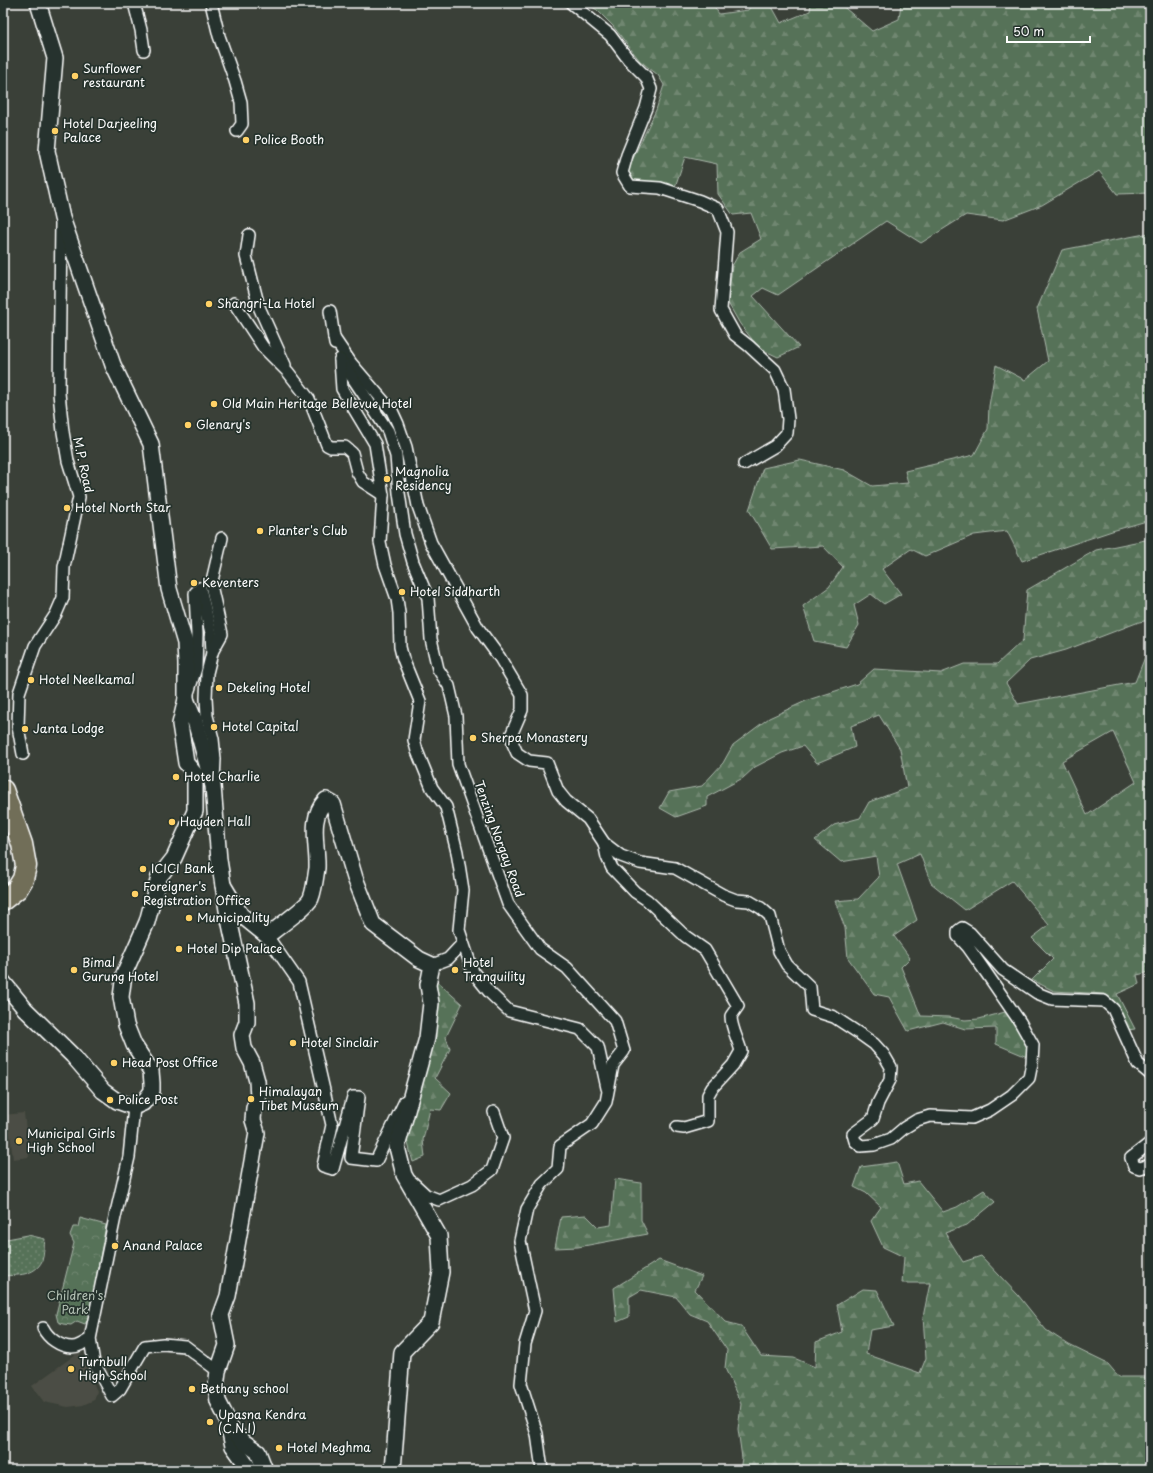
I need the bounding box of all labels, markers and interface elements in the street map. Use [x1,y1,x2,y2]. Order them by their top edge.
scale bar [1007,18,1090,44]
text: 50 m [1013,22,1044,40]
place label: Sunflower restaurant [83,59,145,91]
marker: Sunflower restaurant [70,71,80,81]
place label: Hotel Darjeeling Palace [63,114,157,146]
marker: Hotel Darjeeling Palace [50,126,60,136]
place label: Police Booth [254,130,324,148]
marker: Police Booth [241,135,251,145]
place label: Shangri-La Hotel [217,294,315,312]
marker: Shangri-La Hotel [204,299,214,309]
place label: Old Main Heritage Bellevue Hotel [222,394,412,412]
marker: Old Main Heritage Bellevue Hotel [209,399,219,409]
place label: Glenary's [196,415,251,433]
marker: Glenary's [183,420,193,430]
street label: M.P. Road [69,435,99,494]
place label: Magnolia Residency [395,462,452,494]
marker: Magnolia Residency [382,474,392,484]
place label: Hotel North Star [75,498,171,516]
marker: Hotel North Star [62,503,72,513]
place label: Planter's Club [268,521,347,539]
marker: Planter's Club [255,526,265,536]
place label: Keventers [202,573,259,591]
marker: Keventers [189,578,199,588]
place label: Hotel Siddharth [410,582,500,600]
marker: Hotel Siddharth [397,587,407,597]
place label: Hotel Neelkamal [39,670,135,688]
marker: Hotel Neelkamal [26,675,36,685]
place label: Dekeling Hotel [227,678,310,696]
marker: Dekeling Hotel [214,683,224,693]
place label: Hotel Capital [222,717,299,735]
place label: Janta Lodge [33,719,104,737]
marker: Hotel Capital [209,722,219,732]
marker: Janta Lodge [20,724,30,734]
place label: Sherpa Monastery [481,728,588,746]
marker: Sherpa Monastery [468,733,478,743]
place label: Hotel Charlie [184,767,260,785]
marker: Hotel Charlie [171,772,181,782]
street label: Tenzing Norgay Road [470,778,529,900]
place label: Hayden Hall [180,812,251,830]
marker: Hayden Hall [167,817,177,827]
place label: ICICI Bank [151,859,214,877]
marker: ICICI Bank [138,864,148,874]
place label: Foreigner's Registration Office [143,877,251,909]
marker: Foreigner's Registration Office [130,889,140,899]
place label: Municipality [197,908,270,926]
marker: Municipality [184,913,194,923]
place label: Hotel Dip Palace [187,939,282,957]
marker: Hotel Dip Palace [174,944,184,954]
place label: Bimal Gurung Hotel [82,953,158,985]
place label: Hotel Tranquility [463,953,525,985]
marker: Bimal Gurung Hotel [69,965,79,975]
marker: Hotel Tranquility [450,965,460,975]
place label: Hotel Sinclair [301,1033,379,1051]
marker: Hotel Sinclair [288,1038,298,1048]
place label: Head Post Office [122,1053,218,1071]
marker: Head Post Office [109,1058,119,1068]
place label: Himalayan Tibet Museum [259,1082,339,1114]
place label: Police Post [118,1090,178,1108]
marker: Himalayan Tibet Museum [246,1094,256,1104]
marker: Police Post [105,1095,115,1105]
place label: Municipal Girls High School [27,1124,116,1156]
marker: Municipal Girls High School [14,1136,24,1146]
place label: Anand Palace [123,1236,203,1254]
marker: Anand Palace [110,1241,120,1251]
park label: Children's Park [47,1286,104,1318]
place label: Turnbull High School [79,1352,147,1384]
marker: Turnbull High School [66,1364,76,1374]
place label: Bethany school [200,1379,289,1397]
marker: Bethany school [187,1384,197,1394]
place label: Upasna Kendra (C.N.I) [218,1405,307,1437]
marker: Upasna Kendra (C.N.I) [205,1417,215,1427]
place label: Hotel Meghma [287,1438,371,1456]
marker: Hotel Meghma [274,1443,284,1453]

